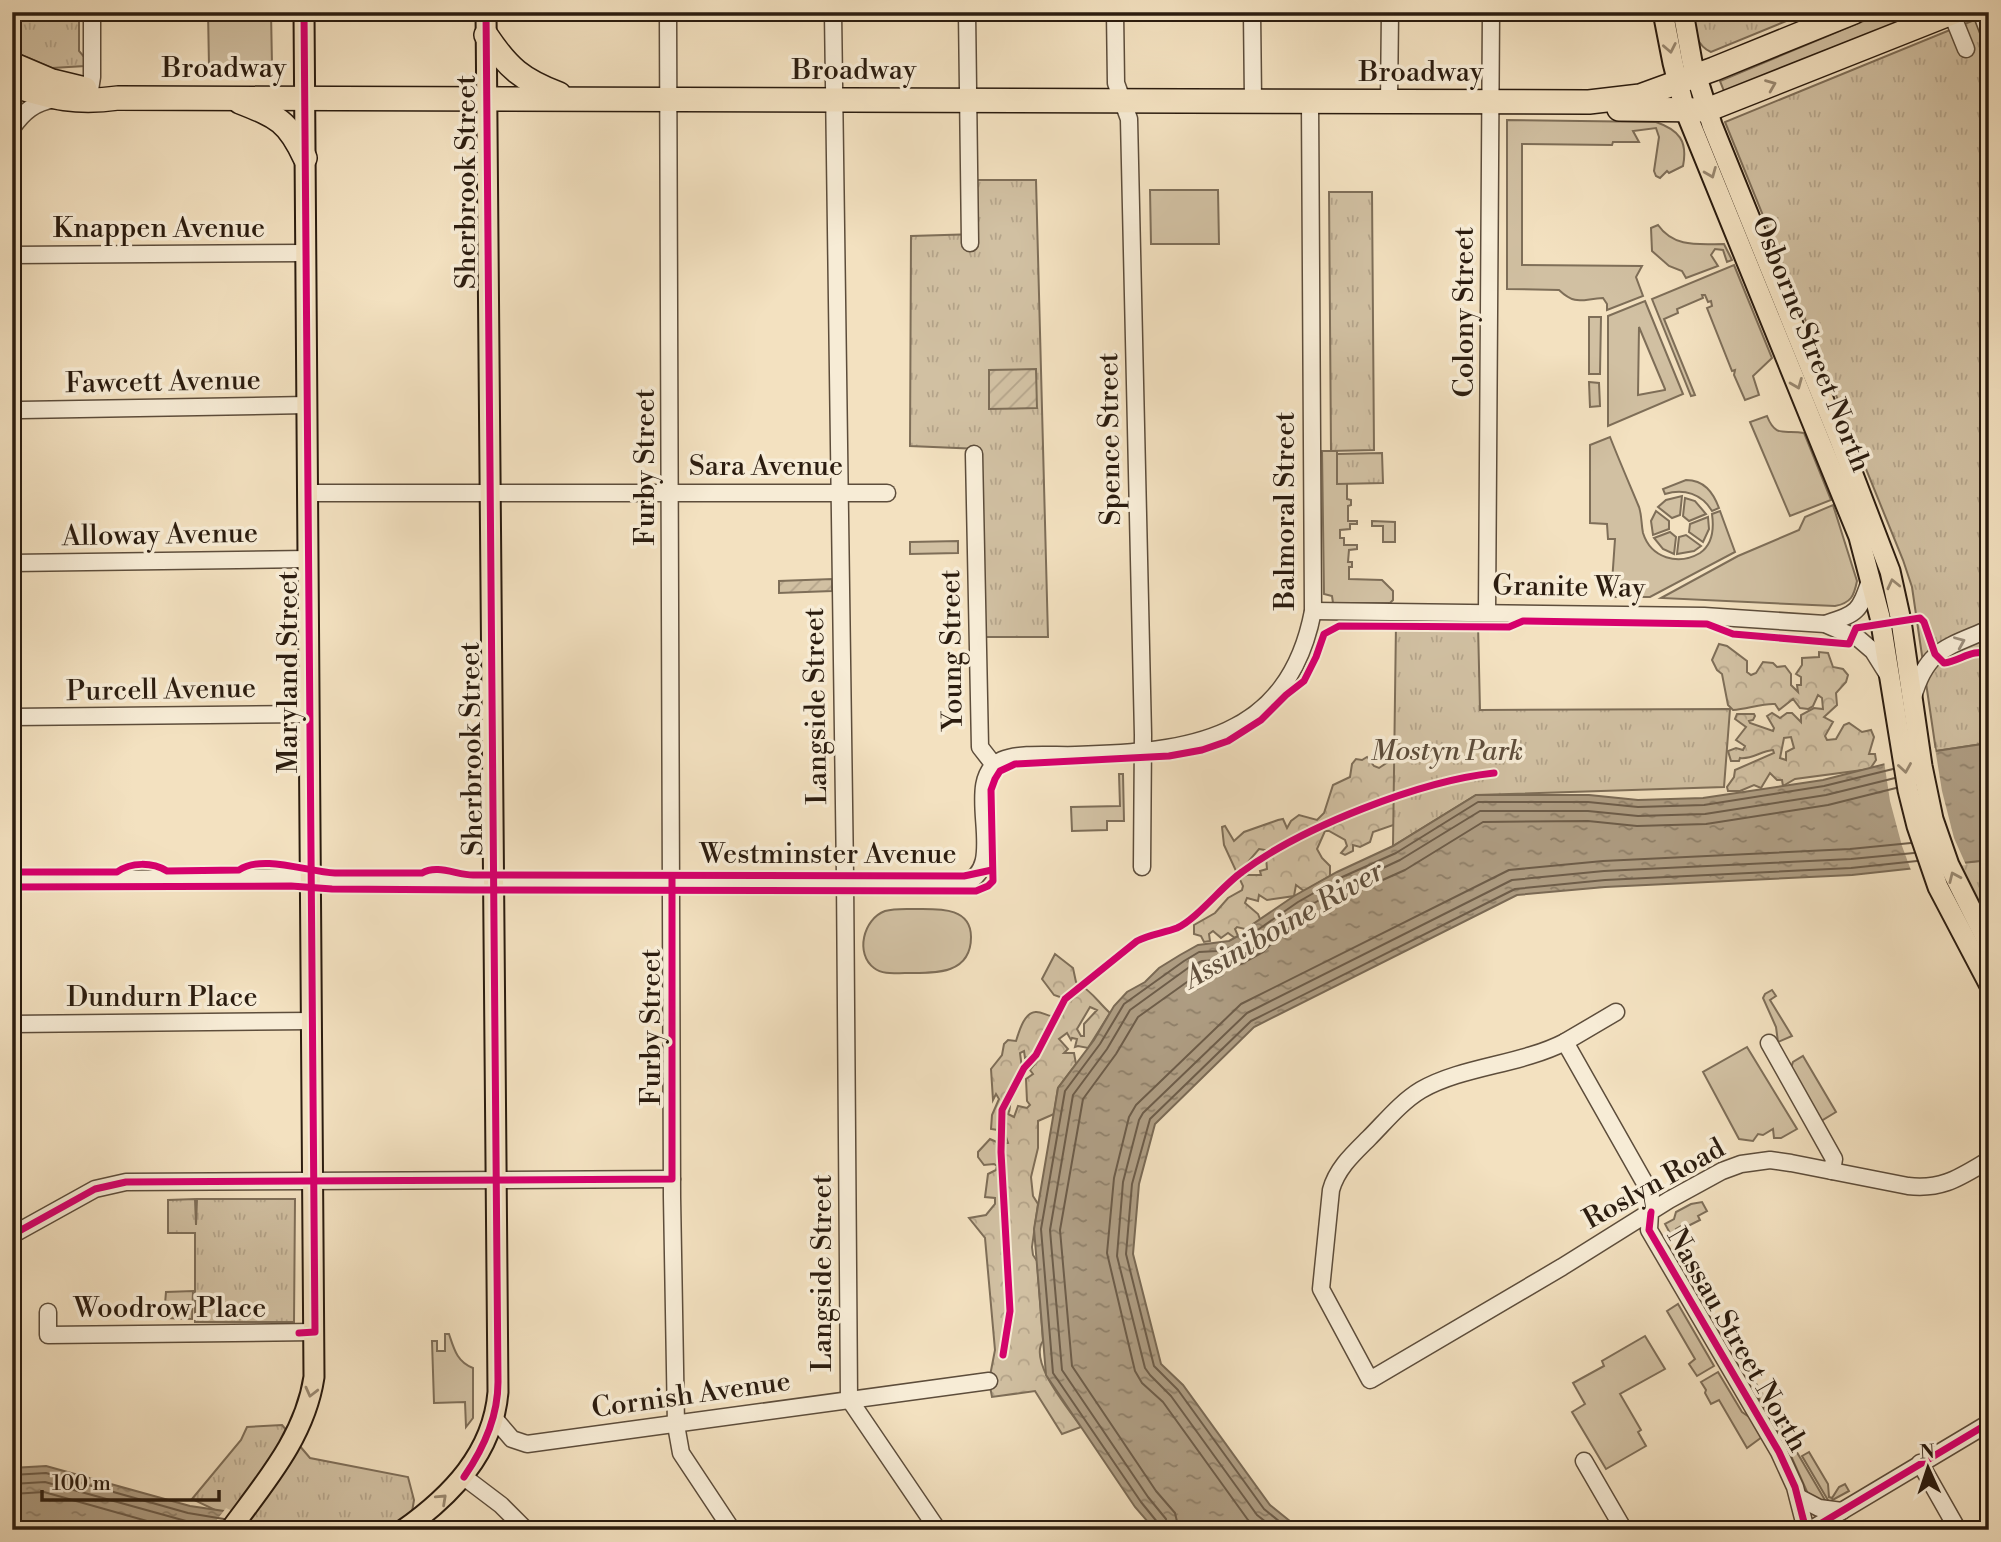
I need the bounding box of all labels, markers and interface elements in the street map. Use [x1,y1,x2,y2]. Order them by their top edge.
one-way arrow [1661,42,1676,54]
street label: Broadway [161,51,287,86]
street label: Broadway [791,53,917,88]
street label: Broadway [1358,55,1484,90]
street label: Sherbrook Street [449,75,484,289]
one-way arrow [1764,80,1776,94]
one-way arrow [1703,166,1717,179]
street label: Knappen Avenue [53,211,265,246]
street label: Osborne Street North [1744,211,1878,477]
street label: Colony Street [1447,226,1482,397]
street label: Spence Street [1091,352,1129,526]
street label: Fawcett Avenue [65,363,261,401]
one-way arrow [1789,377,1803,389]
street label: Furby Street [628,388,663,546]
street label: Balmoral Street [1268,412,1303,611]
street label: Sara Avenue [689,449,843,484]
street label: Alloway Avenue [61,516,258,554]
street label: Granite Way [1492,568,1646,606]
street label: Young Street [933,569,971,733]
street label: Maryland Street [271,571,306,773]
one-way arrow [1887,578,1901,590]
street label: Langside Street [797,607,835,805]
one-way arrow [1954,636,1966,650]
street label: Sherbrook Street [453,641,491,856]
street label: Purcell Avenue [66,671,256,709]
park label: Mostyn Park [1371,734,1523,769]
one-way arrow [1897,762,1912,774]
street label: Westminster Avenue [698,837,957,872]
water label: Assiniboine River [1174,852,1392,999]
one-way arrow [1948,872,1962,884]
street label: Furby Street [634,948,669,1106]
street label: Dundurn Place [66,980,258,1015]
street label: Roslyn Road [1577,1131,1731,1237]
street label: Langside Street [805,1174,840,1372]
street label: Nassau Street North [1659,1222,1816,1459]
street label: Woodrow Place [73,1291,266,1326]
street label: Cornish Avenue [589,1364,793,1426]
one-way arrow [305,1386,319,1398]
north arrow [1892,1434,1962,1504]
text: N [1919,1440,1935,1464]
scale bar [42,1458,219,1502]
text: 100 m [52,1471,111,1497]
one-way arrow [434,1495,447,1507]

